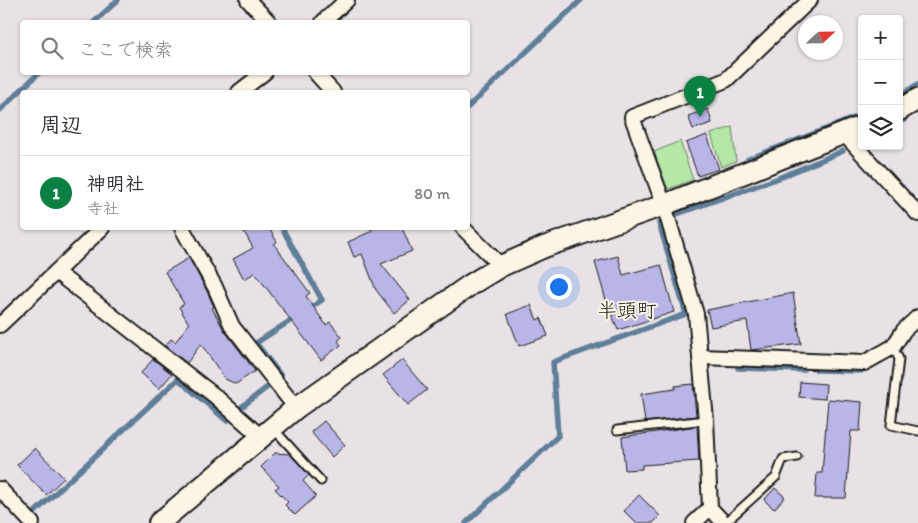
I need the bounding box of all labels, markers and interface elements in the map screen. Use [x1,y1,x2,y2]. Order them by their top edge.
north arrow [798,15,843,60]
map controls [858,15,903,150]
button: + [858,15,903,60]
search box [20,20,470,75]
icon: search [38,34,66,62]
text: ここで検索 [78,38,173,61]
button: − [858,60,903,105]
pin: 1 [684,76,716,117]
button: layers [858,105,903,150]
text: 周辺 [40,112,82,137]
text: 神明社 [87,172,144,195]
text: 1 [52,184,60,203]
text: 80 m [414,184,450,203]
text: 寺社 [87,199,119,218]
your location [546,274,572,300]
district label: 半頭町 [597,298,657,322]

